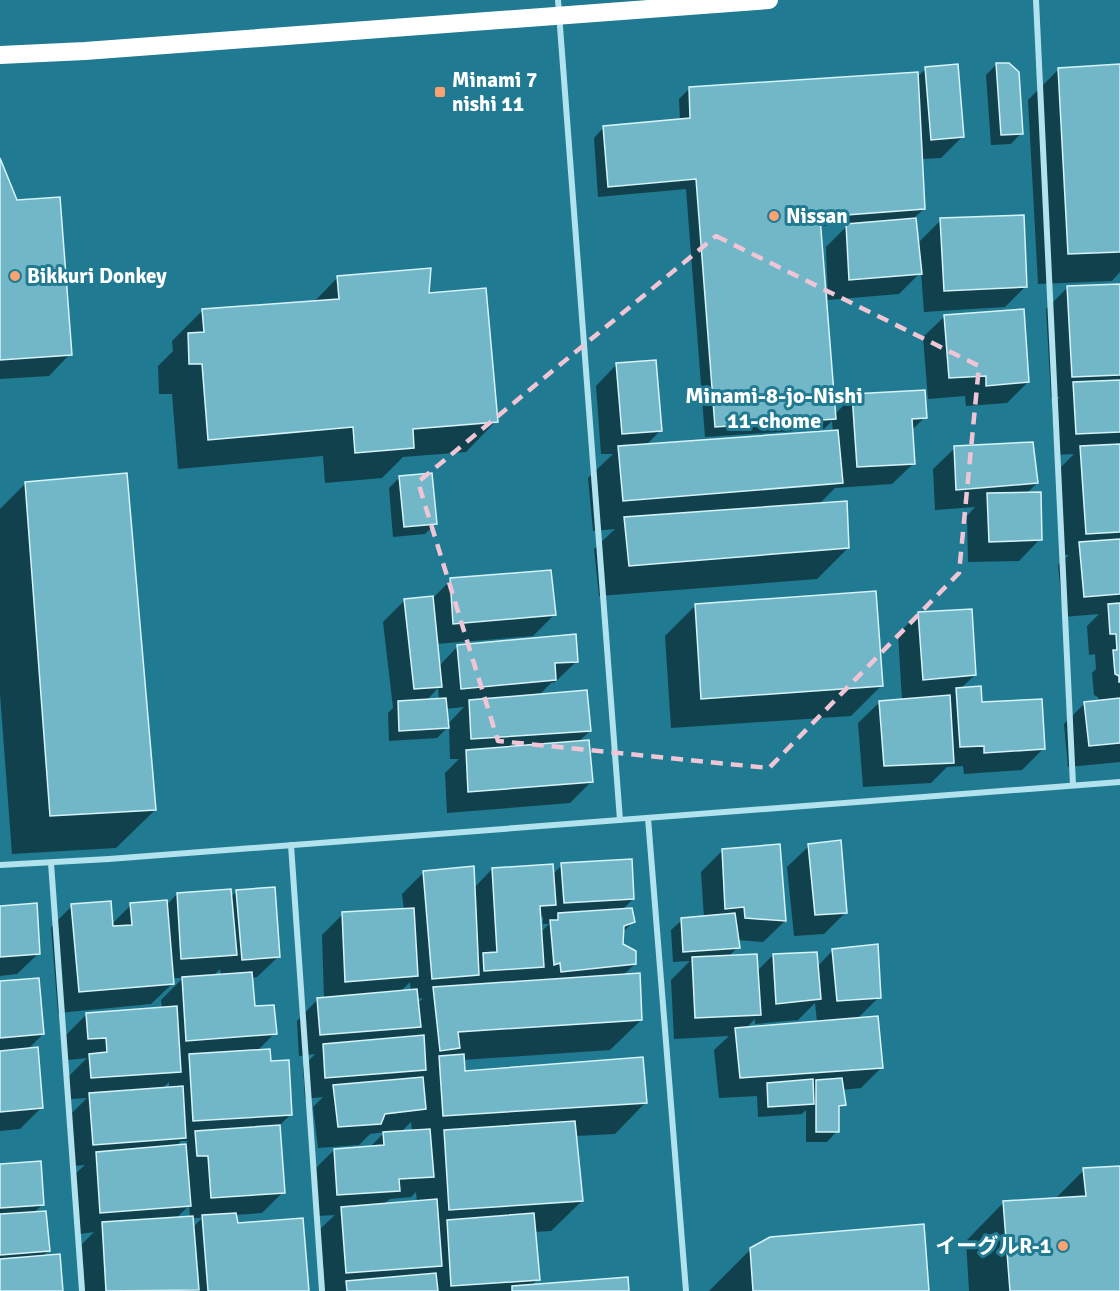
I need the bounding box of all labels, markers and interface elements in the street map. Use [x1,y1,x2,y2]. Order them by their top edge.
place label: Minami 7 nishi 11 [452,67,537,117]
marker: Minami 7 nishi 11 [433,85,447,99]
place label: Nissan [786,203,848,229]
marker: Nissan [767,209,781,223]
place label: Bikkuri Donkey [27,263,167,289]
marker: Bikkuri Donkey [8,269,22,283]
district label: Minami-8-jo-Nishi 11-chome [685,382,863,434]
place label: イーグルR-1 [935,1233,1051,1259]
marker: イーグルR-1 [1056,1239,1070,1253]

